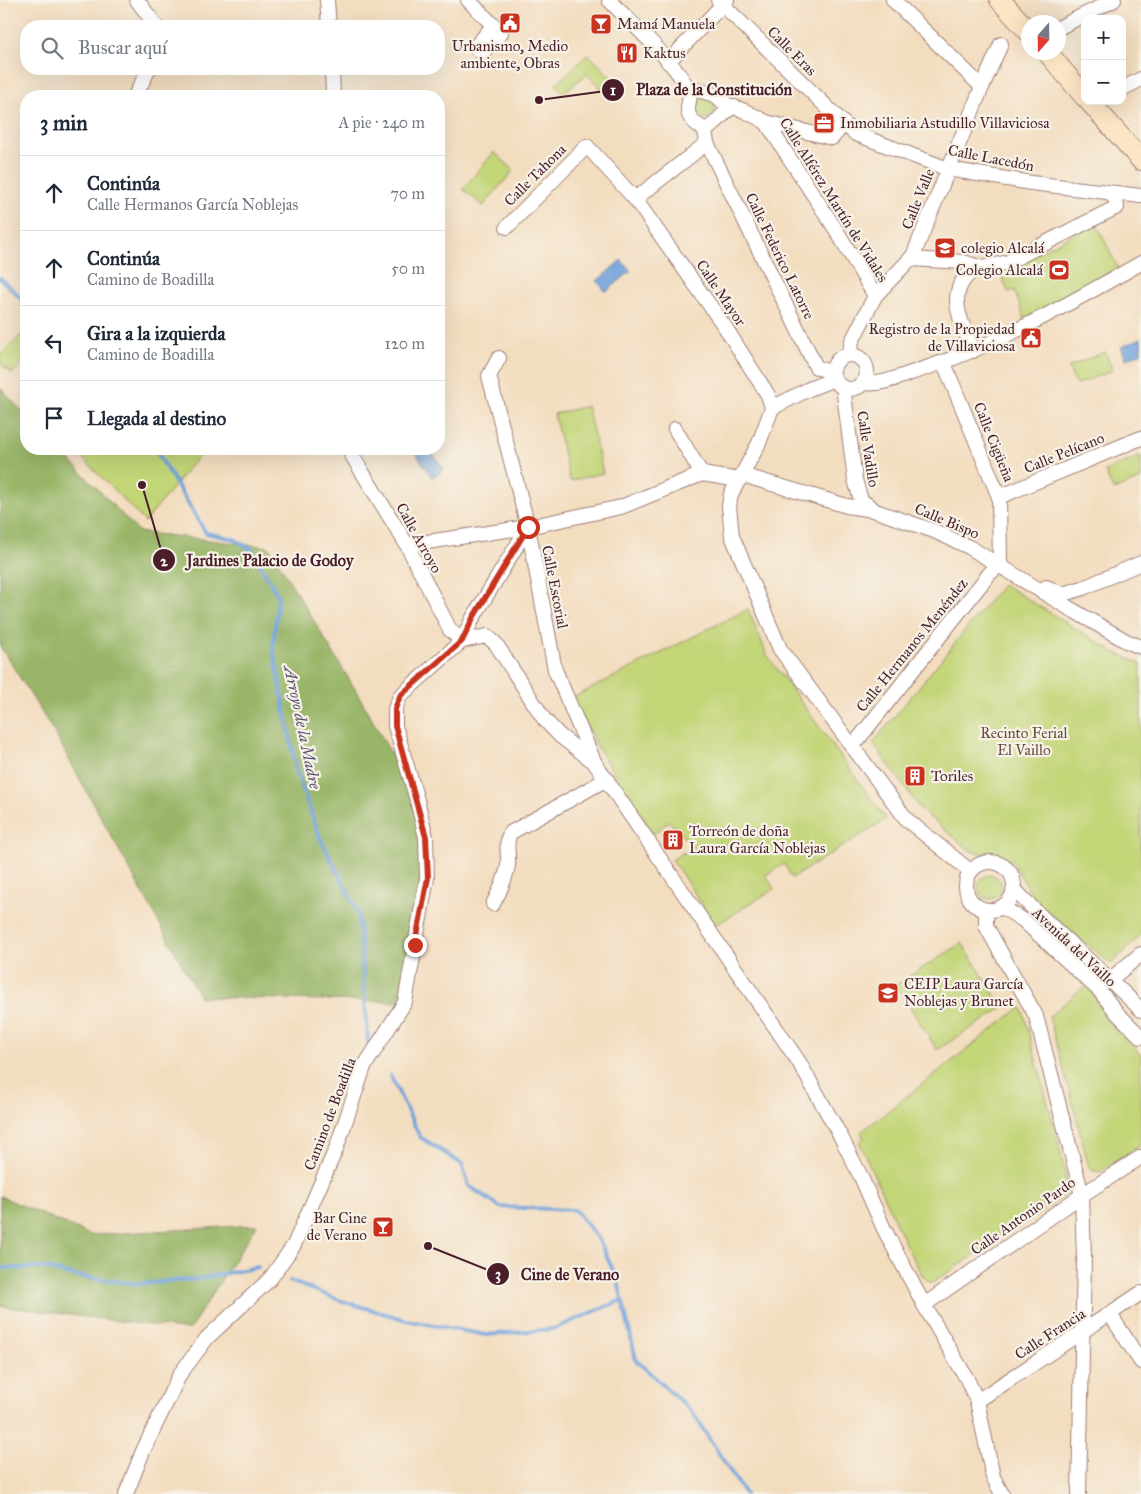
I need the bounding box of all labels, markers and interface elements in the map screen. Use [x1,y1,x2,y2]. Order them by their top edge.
public building icon: Urbanismo, Medio ambiente, Obras [498,11,522,35]
bar icon: Mamá Manuela [589,12,613,36]
place label: Mamá Manuela [617,15,716,33]
north arrow [1021,15,1066,60]
map controls [1081,15,1126,105]
button: + [1081,15,1126,60]
search box [20,20,445,75]
street label: Calle Eras [764,23,820,79]
icon: search [38,34,66,62]
text: Buscar aquí [78,36,167,59]
place label: Urbanismo, Medio ambiente, Obras [452,37,569,72]
restaurant icon: Kaktus [615,41,639,65]
place label: Kaktus [643,44,686,62]
button: − [1081,60,1126,105]
callout: Plaza de la Constitución [600,74,802,105]
text: Plaza de la Constitución [636,80,792,99]
text: 1 [610,81,616,99]
text: 3 min [40,110,88,136]
office icon: Inmobiliaria Astudillo Villaviciosa [812,111,836,135]
text: A pie · 240 m [338,113,425,132]
street label: Calle Alférez Martín de Vidales [776,114,892,286]
place label: Inmobiliaria Astudillo Villaviciosa [840,114,1050,132]
street label: Calle Tahona [500,140,570,210]
street label: Calle Lacedón [946,141,1036,175]
street label: Calle Valle [898,166,938,232]
text: Continúa [87,172,160,195]
icon: ahead [40,179,68,207]
text: 70 m [390,184,425,203]
street label: Calle Federico Latorre [742,190,818,322]
text: Calle Hermanos García Noblejas [87,195,298,214]
school or university icon: colegio Alcalá [933,236,957,260]
place label: colegio Alcalá [961,239,1045,257]
text: Continúa [87,247,160,270]
icon: ahead [40,254,68,282]
street label: Calle Mayor [692,257,750,330]
sports icon: Colegio Alcalá [1047,258,1071,282]
text: 50 m [391,259,425,278]
place label: Colegio Alcalá [956,261,1044,279]
text: Camino de Boadilla [87,270,214,289]
place label: Registro de la Propiedad de Villaviciosa [868,320,1016,355]
text: Gira a la izquierda [87,322,226,345]
public building icon: Registro de la Propiedad de Villaviciosa [1019,326,1043,350]
icon: left [40,329,68,357]
text: 120 m [385,334,425,353]
text: Camino de Boadilla [87,345,214,364]
street label: Calle Cigüeña [970,400,1018,485]
icon: arrive [40,404,68,432]
text: Llegada al destino [87,407,226,430]
street label: Calle Vadillo [853,410,883,489]
street label: Calle Pelícano [1021,429,1107,477]
street label: Calle Bispo [912,499,982,543]
street label: Calle Arroyo [392,500,446,577]
route start [517,516,540,539]
street label: Calle Escorial [538,544,572,631]
callout: Jardines Palacio de Godoy [152,545,364,576]
text: Jardines Palacio de Godoy [185,551,355,571]
text: 2 [160,552,168,570]
street label: Calle Hermanos Menéndez [852,574,972,716]
water label: Arroyo de la Madre [280,662,325,792]
park label: Recinto Ferial El Vaillo [980,724,1069,759]
building icon: Toriles [903,764,927,788]
place label: Toriles [931,767,973,785]
place label: Torreón de doña Laura García Noblejas [689,822,826,857]
building icon: Torreón de doña Laura García Noblejas [661,828,685,852]
street label: Avenida del Vaillo [1027,903,1120,991]
route end [404,934,427,957]
place label: CEIP Laura García Noblejas y Brunet [904,975,1024,1010]
school or university icon: CEIP Laura García Noblejas y Brunet [876,981,900,1005]
street label: Camino de Boadilla [300,1054,360,1173]
street label: Calle Antonio Pardo [967,1173,1079,1259]
place label: Bar Cine de Verano [307,1209,367,1244]
bar icon: Bar Cine de Verano [371,1215,395,1239]
callout: Cine de Verano [486,1258,629,1289]
text: 3 [495,1265,501,1284]
text: Cine de Verano [521,1265,619,1284]
street label: Calle Francia [1011,1304,1089,1363]

